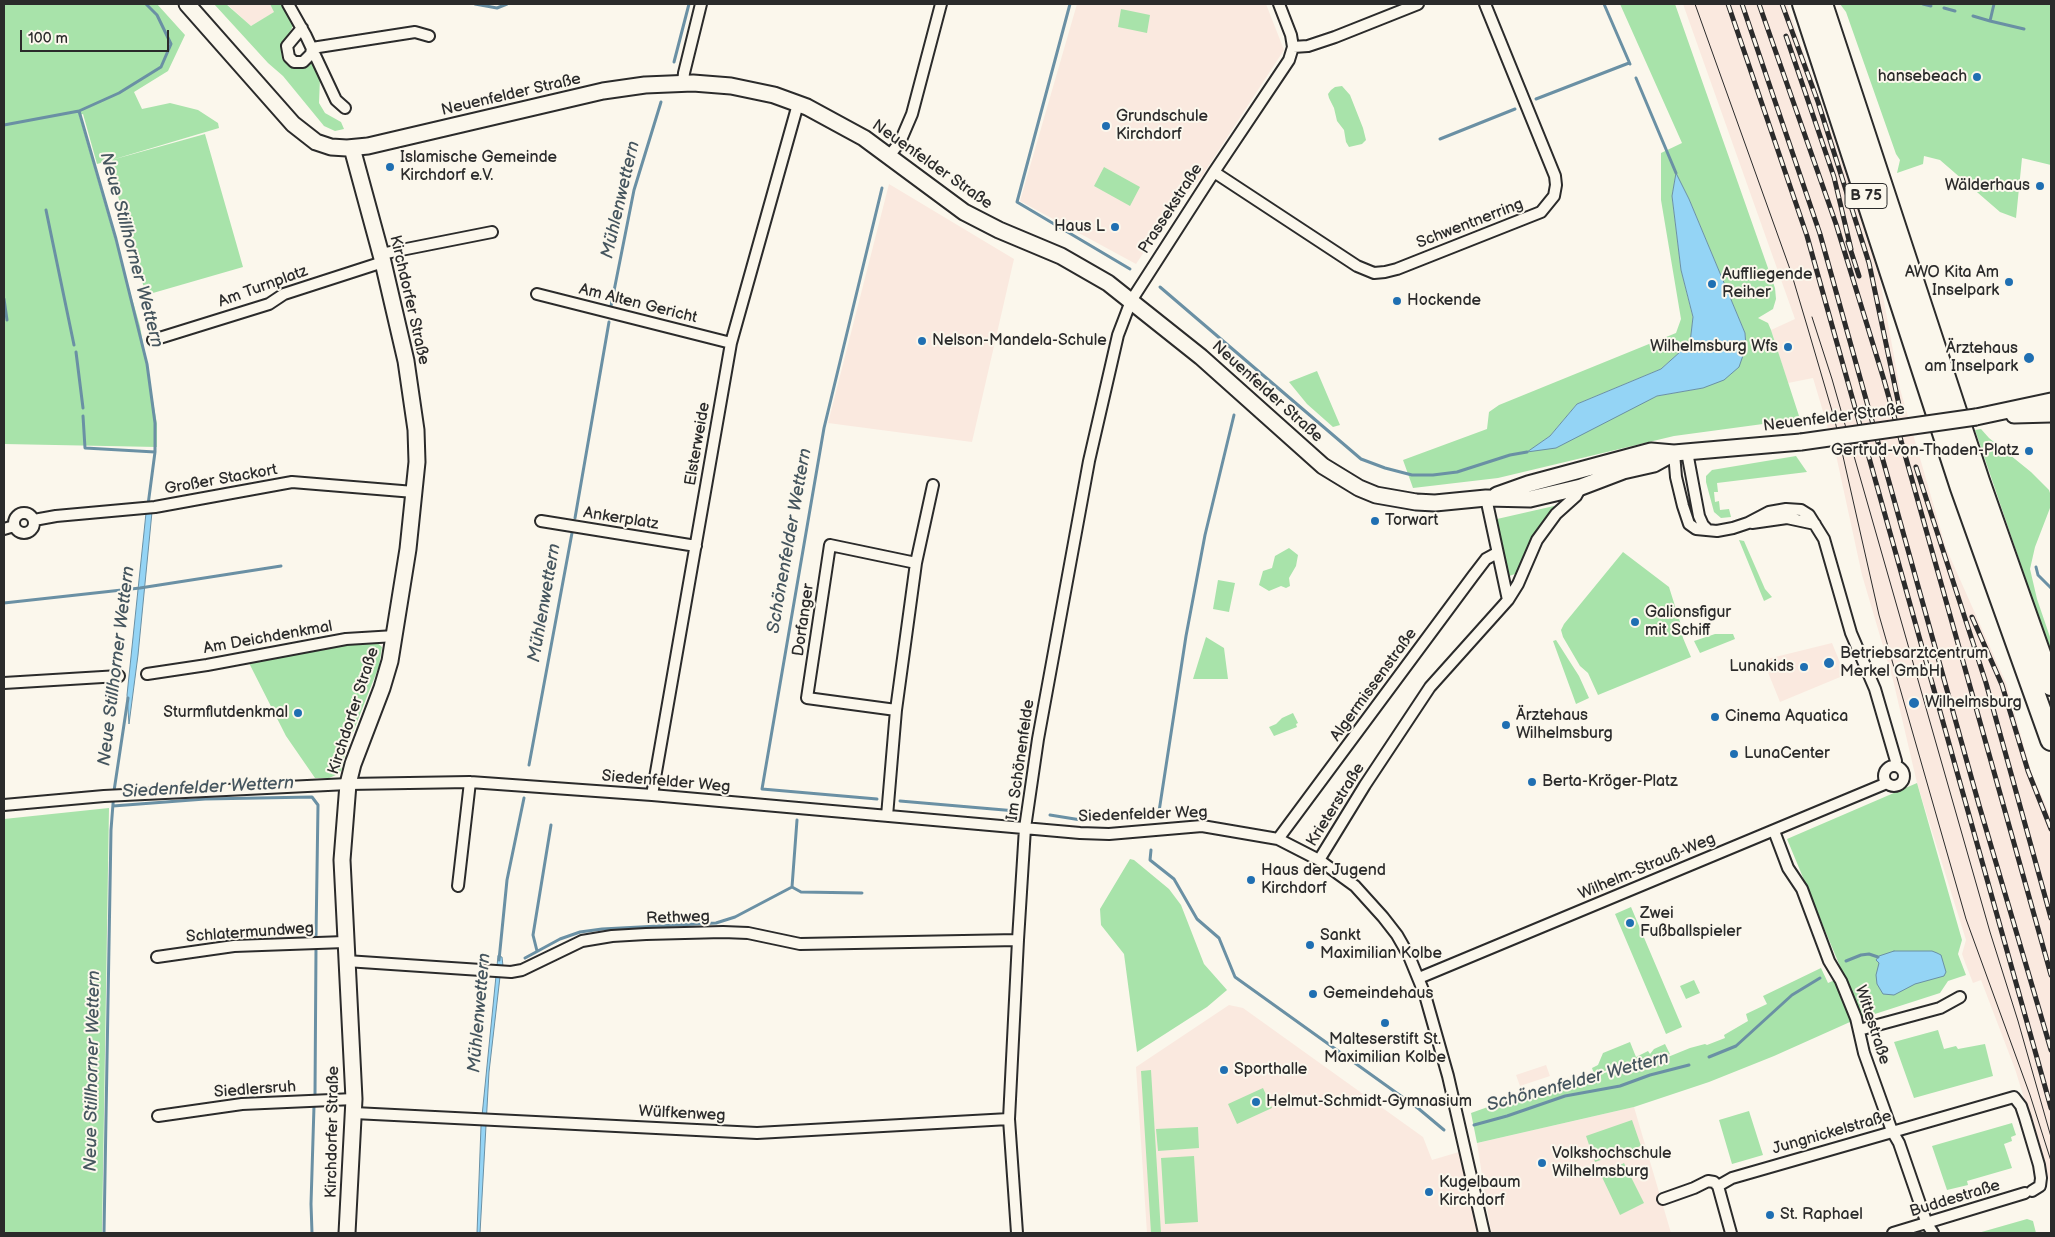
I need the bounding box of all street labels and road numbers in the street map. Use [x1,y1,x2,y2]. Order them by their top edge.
street label: Neuenfelder Straße [439,70,583,120]
street label: Neuenfelder Straße [868,116,996,214]
street label: Prassekstraße [1135,160,1207,258]
road number: B 75 [1845,184,1887,208]
street label: Schwentnerring [1414,195,1526,253]
street label: Kirchdorfer Straße [385,233,433,367]
street label: Am Turnplatz [216,262,310,312]
street label: Am Alten Gericht [577,280,699,328]
street label: Neuenfelder Straße [1208,337,1326,447]
street label: Neuenfelder Straße [1762,400,1906,436]
street label: Elsterweide [681,401,715,487]
street label: Großer Stackort [163,461,279,499]
street label: Ankerplatz [582,504,660,534]
street label: Dorfanger [789,582,819,658]
street label: Am Deichdenkmal [202,617,334,659]
street label: Algermissenstraße [1327,625,1421,745]
street label: Kirchdorfer Straße [324,645,384,777]
street label: Im Schönenfelde [1003,698,1039,822]
street label: Krieterstraße [1303,760,1369,850]
street label: Siedenfelder Weg [601,767,731,797]
street label: Siedenfelder Weg [1078,803,1208,827]
street label: Wilhelm-Strauß-Weg [1576,829,1718,905]
street label: Rethweg [646,907,710,929]
street label: Schlatermundweg [185,919,315,947]
street label: Wittestraße [1850,983,1894,1067]
street label: Kirchdorfer Straße [322,1066,344,1198]
street label: Siedlersruh [213,1078,297,1102]
street label: Wülfkenweg [638,1102,726,1126]
street label: Jungnickelstraße [1770,1107,1894,1159]
street label: Buddestraße [1908,1176,2002,1222]

